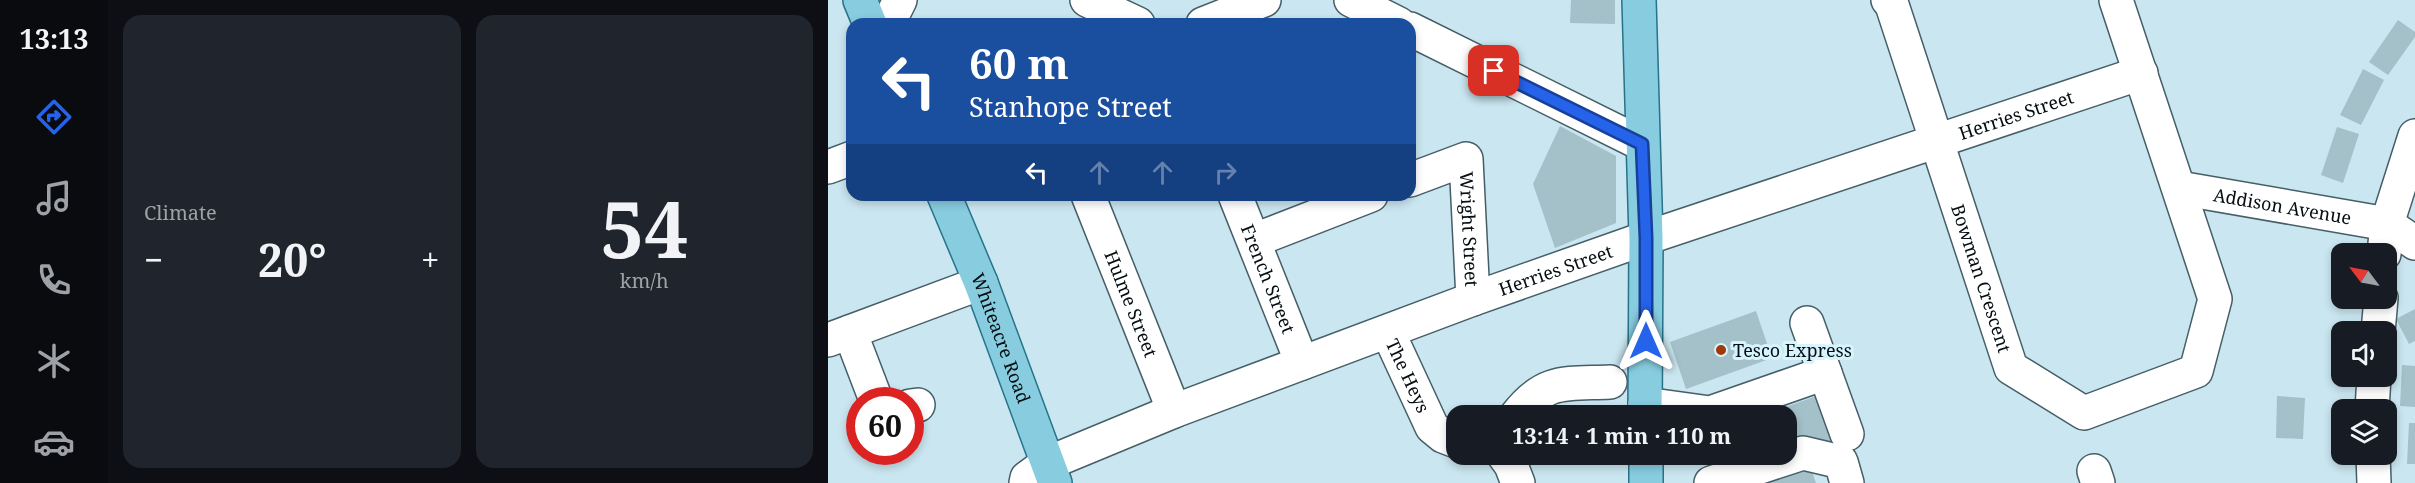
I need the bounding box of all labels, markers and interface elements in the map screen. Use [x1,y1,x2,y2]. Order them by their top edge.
text: 13:13 [19,20,89,57]
text: 60 m [969,34,1069,91]
icon: left [870,42,948,120]
pin [1468,45,1519,96]
icon: arrive [1477,54,1510,87]
street label: Herries Street [1956,84,2076,145]
text: Stanhope Street [969,88,1172,125]
icon: directions [33,96,75,138]
icon: left [1020,156,1053,189]
icon: ahead [1083,156,1116,189]
icon: ahead [1146,156,1179,189]
icon: right [1209,156,1242,189]
street label: Wright Street [1455,171,1484,287]
text: 54 [600,175,688,281]
icon: music [33,177,75,219]
street label: Addison Avenue [2212,182,2353,230]
text: Climate [144,199,217,226]
street label: Bowman Crescent [1946,201,2017,356]
street label: French Street [1236,220,1301,337]
text: 20° [258,229,327,290]
text: − [144,237,163,282]
text: + [421,237,439,282]
street label: Herries Street [1495,239,1616,301]
north arrow [2331,243,2397,309]
map controls [2331,243,2397,465]
street label: Hulme Street [1099,247,1163,361]
icon: phone [33,259,75,301]
text: km/h [620,267,669,294]
street label: Whiteacre Road [966,269,1036,406]
position arrow [1614,309,1678,373]
button: sound [2331,321,2397,387]
street label: The Heys [1381,335,1436,416]
place label: Tesco Express [1733,338,1852,362]
icon: climate [33,340,75,382]
marker: Tesco Express [1714,343,1728,357]
speed limit sign: 60 [846,387,924,465]
button: layers [2331,399,2397,465]
text: 13:14 · 1 min · 110 m [1512,420,1731,450]
icon: car [33,421,75,463]

